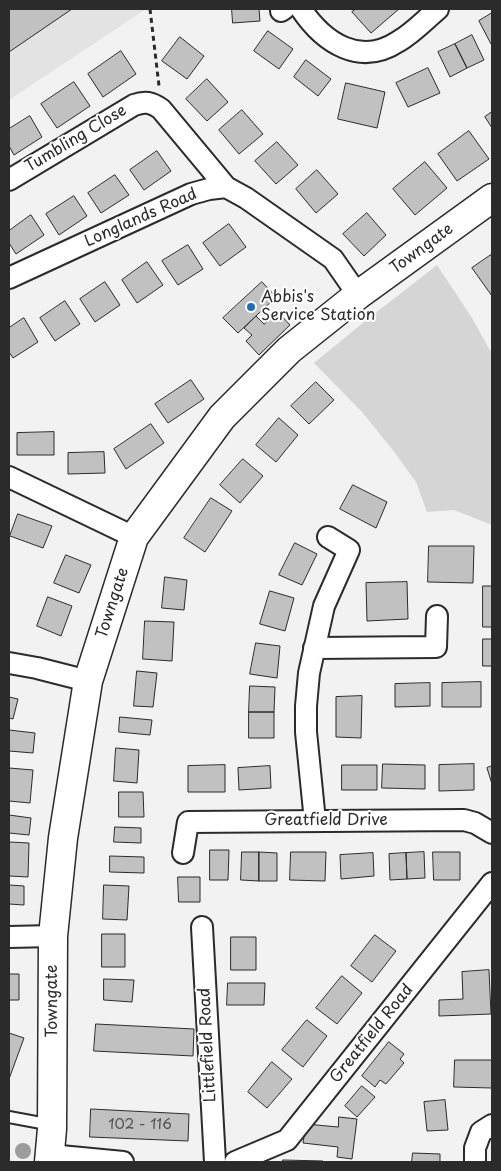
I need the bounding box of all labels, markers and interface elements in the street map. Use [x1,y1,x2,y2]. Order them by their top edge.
street label: Tumbling Close [22,101,130,177]
street label: Longlands Road [82,185,200,251]
street label: Towngate [387,220,457,278]
place label: Abbis's Service Station [261,288,375,326]
marker: Abbis's Service Station [245,301,257,313]
street label: Towngate [93,565,133,641]
street label: Greatfield Drive [264,811,388,831]
street label: Towngate [43,964,63,1038]
street label: Greatfield Road [326,981,418,1087]
street label: Littlefield Road [195,987,221,1103]
house number: 102 - 116 [108,1117,172,1133]

